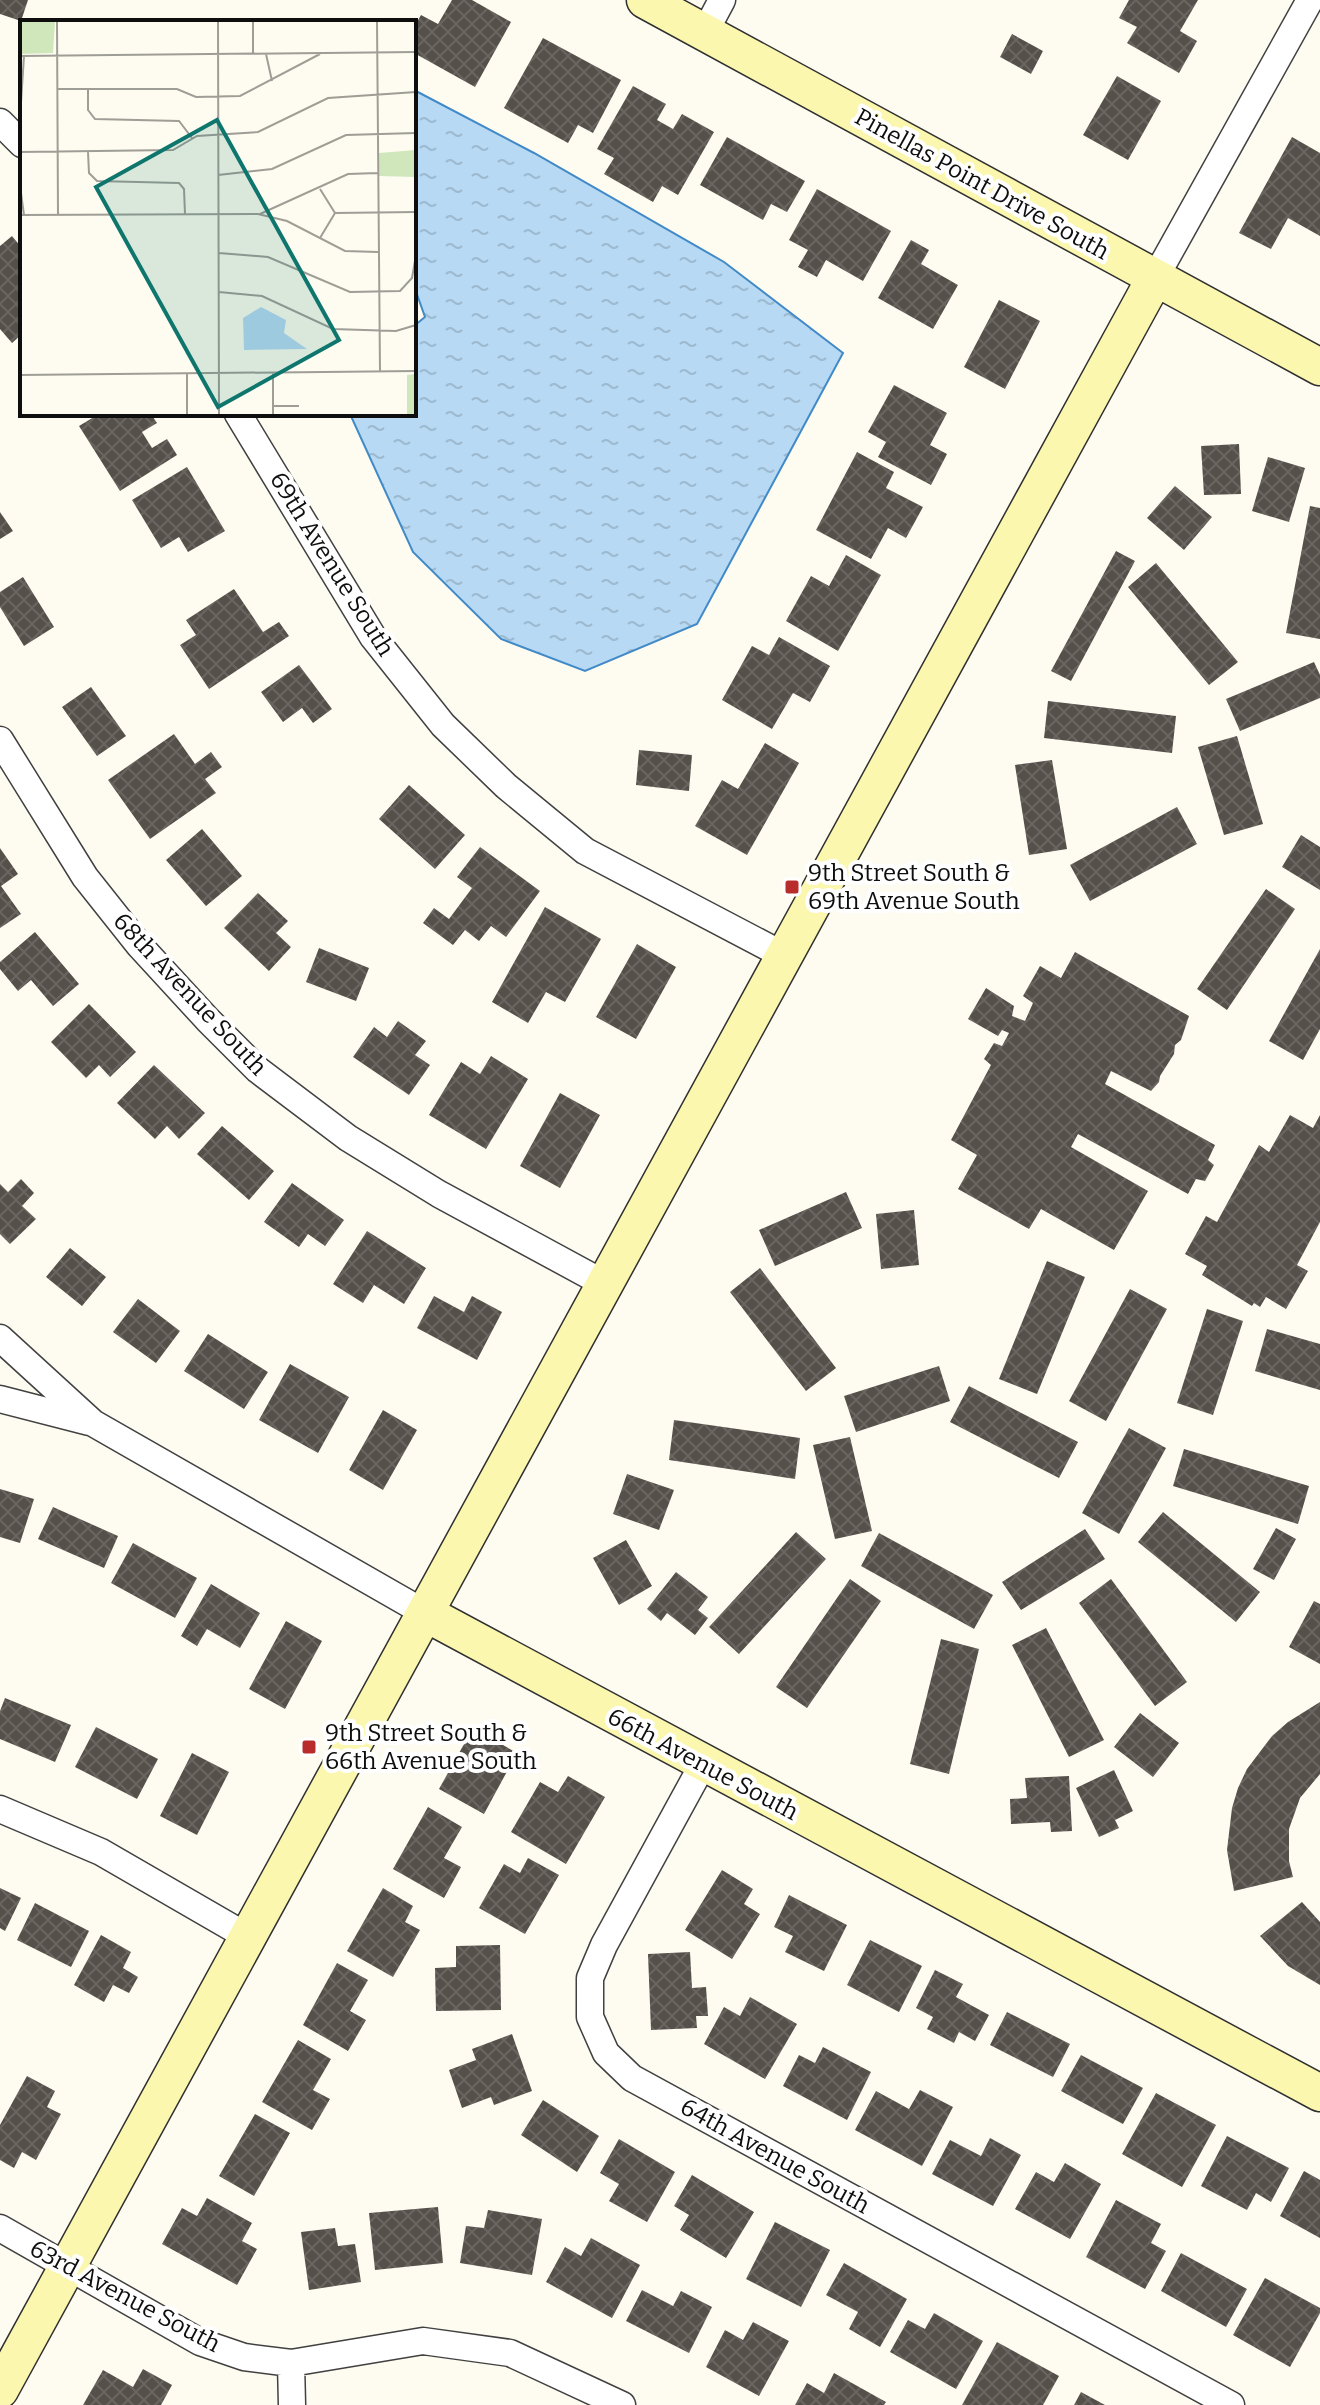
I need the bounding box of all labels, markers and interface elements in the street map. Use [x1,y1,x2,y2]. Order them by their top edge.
inset map [20,20,416,416]
street label: Pinellas Point Drive South [850,102,1114,266]
street label: 69th Avenue South [264,467,400,661]
place label: 9th Street South & 69th Avenue South [808,859,1020,915]
marker: 9th Street South & 69th Avenue South [783,878,801,896]
street label: 68th Avenue South [108,907,272,1081]
street label: 66th Avenue South [603,1702,803,1826]
place label: 9th Street South & 66th Avenue South [325,1719,537,1775]
marker: 9th Street South & 66th Avenue South [300,1738,318,1756]
street label: 64th Avenue South [676,2092,874,2220]
street label: 63rd Avenue South [25,2234,225,2358]

